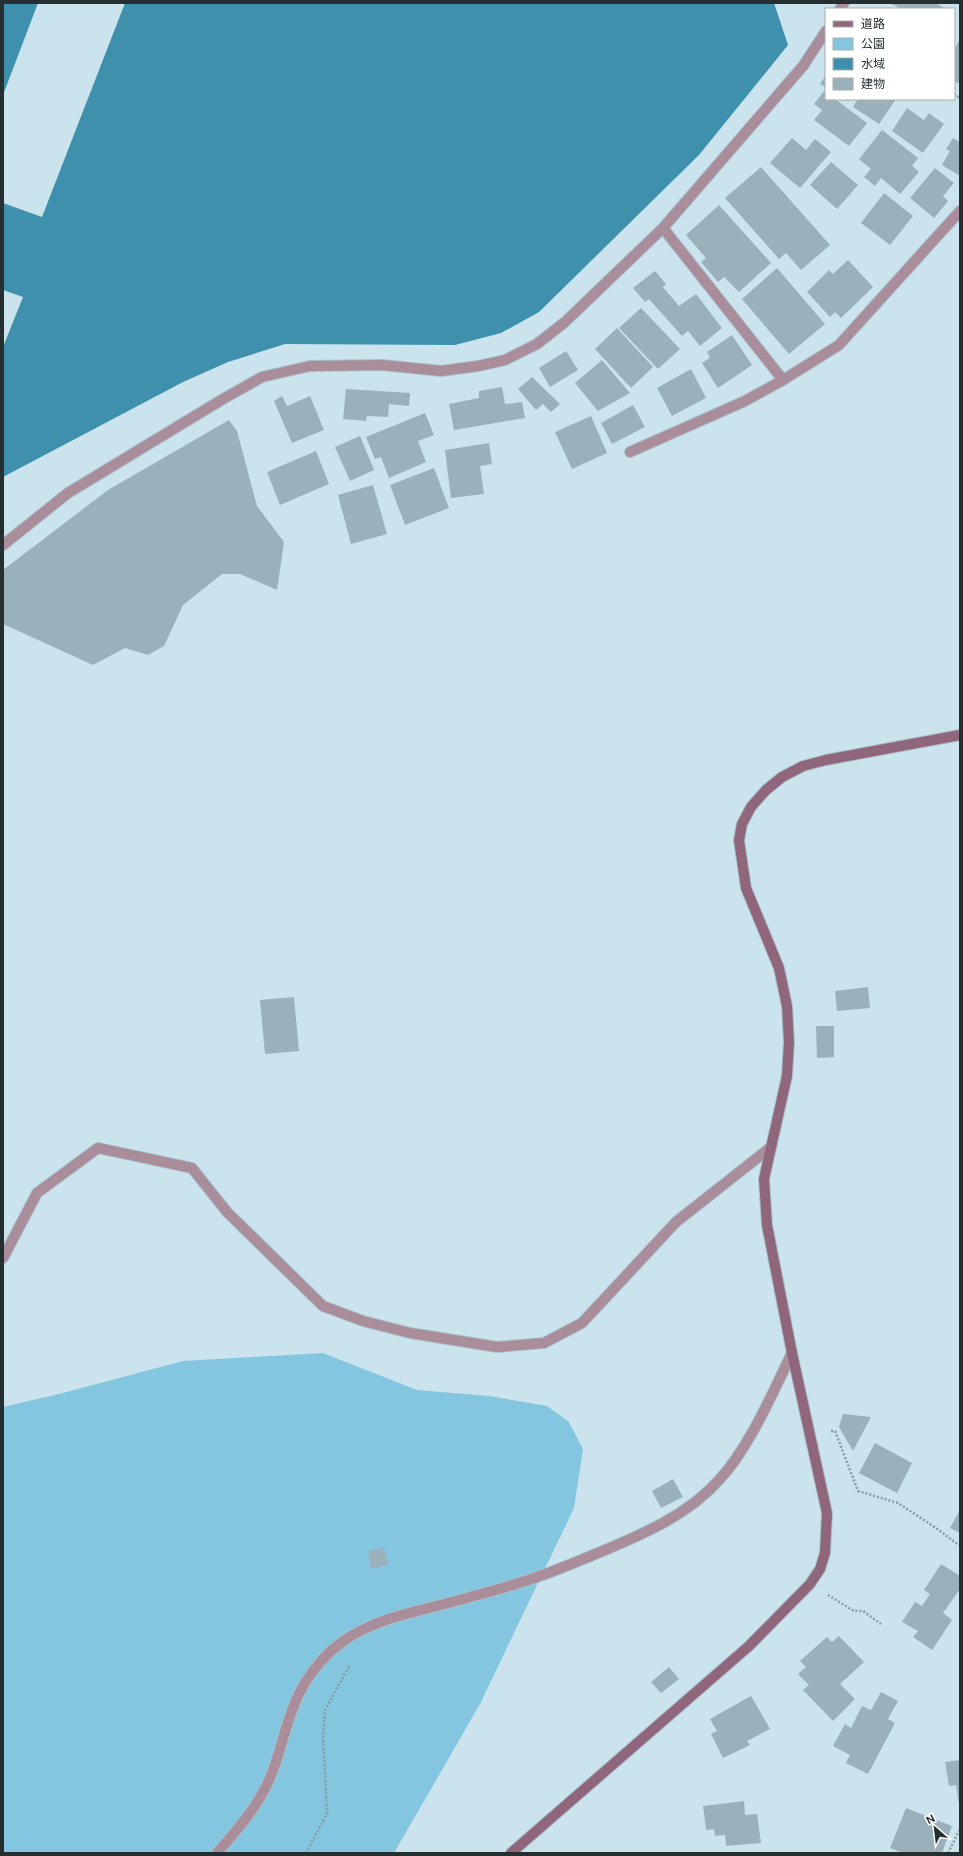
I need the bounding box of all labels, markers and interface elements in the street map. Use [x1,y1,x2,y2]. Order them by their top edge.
legend [825,8,955,100]
text: 道路 [861,16,885,32]
text: 公園 [861,36,885,52]
text: 水域 [861,56,885,72]
text: 建物 [861,76,885,92]
north arrow [915,1808,955,1848]
text: N [923,1811,937,1827]

